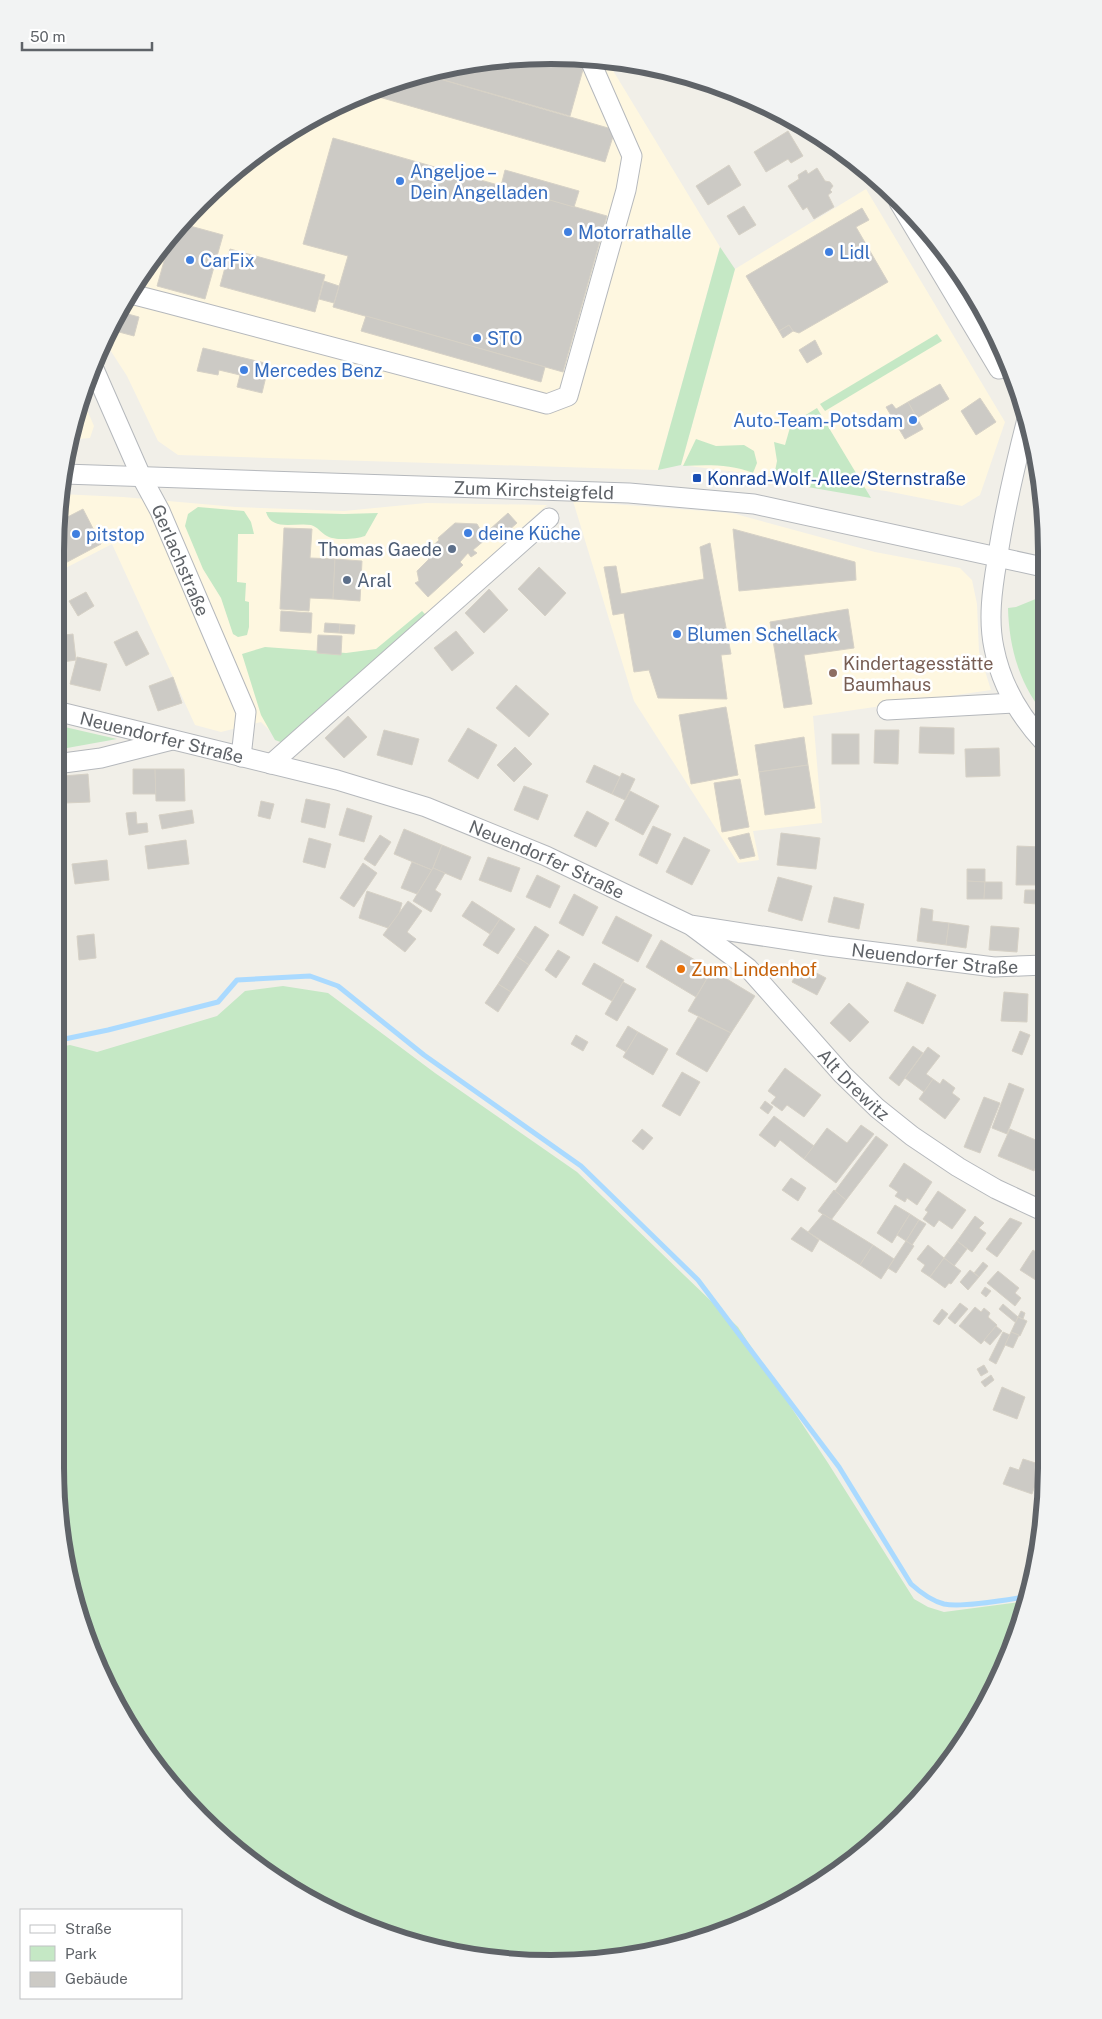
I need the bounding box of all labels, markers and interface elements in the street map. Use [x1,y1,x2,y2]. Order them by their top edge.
scale bar [22,20,152,52]
text: 50 m [30,28,65,45]
place label: Angeljoe – Dein Angelladen [410,161,548,203]
marker: Angeljoe – Dein Angelladen [394,175,406,187]
place label: Motorrathalle [578,222,692,243]
marker: Motorrathalle [562,226,574,238]
place label: Lidl [839,242,870,263]
marker: Lidl [823,246,835,258]
place label: CarFix [200,250,255,271]
marker: CarFix [184,254,196,266]
place label: STO [487,328,523,349]
marker: STO [471,332,483,344]
place label: Mercedes Benz [254,360,382,381]
marker: Mercedes Benz [238,364,250,376]
place label: Auto-Team-Potsdam [733,410,903,431]
marker: Auto-Team-Potsdam [907,414,919,426]
place label: Konrad-Wolf-Allee/Sternstraße [707,468,966,489]
marker: Konrad-Wolf-Allee/Sternstraße [691,472,703,484]
street label: Zum Kirchsteigfeld [453,477,614,503]
street label: Gerlachstraße [148,501,214,619]
place label: deine Küche [478,523,581,544]
place label: pitstop [86,524,145,545]
marker: deine Küche [462,527,474,539]
marker: pitstop [70,528,82,540]
place label: Thomas Gaede [318,539,442,560]
marker: Thomas Gaede [446,543,458,555]
place label: Aral [357,570,392,591]
marker: Aral [341,574,353,586]
place label: Blumen Schellack [687,624,838,645]
marker: Blumen Schellack [671,628,683,640]
place label: Kindertagesstätte Baumhaus [843,653,993,695]
marker: Kindertagesstätte Baumhaus [827,667,839,679]
street label: Neuendorfer Straße [78,707,246,767]
street label: Neuendorfer Straße [466,815,628,903]
street label: Neuendorfer Straße [850,939,1019,978]
place label: Zum Lindenhof [691,959,817,980]
marker: Zum Lindenhof [675,963,687,975]
street label: Alt Drewitz [814,1044,894,1124]
legend [20,1909,182,1999]
text: Straße [65,1920,112,1937]
text: Park [65,1945,97,1962]
text: Gebäude [65,1970,128,1987]

